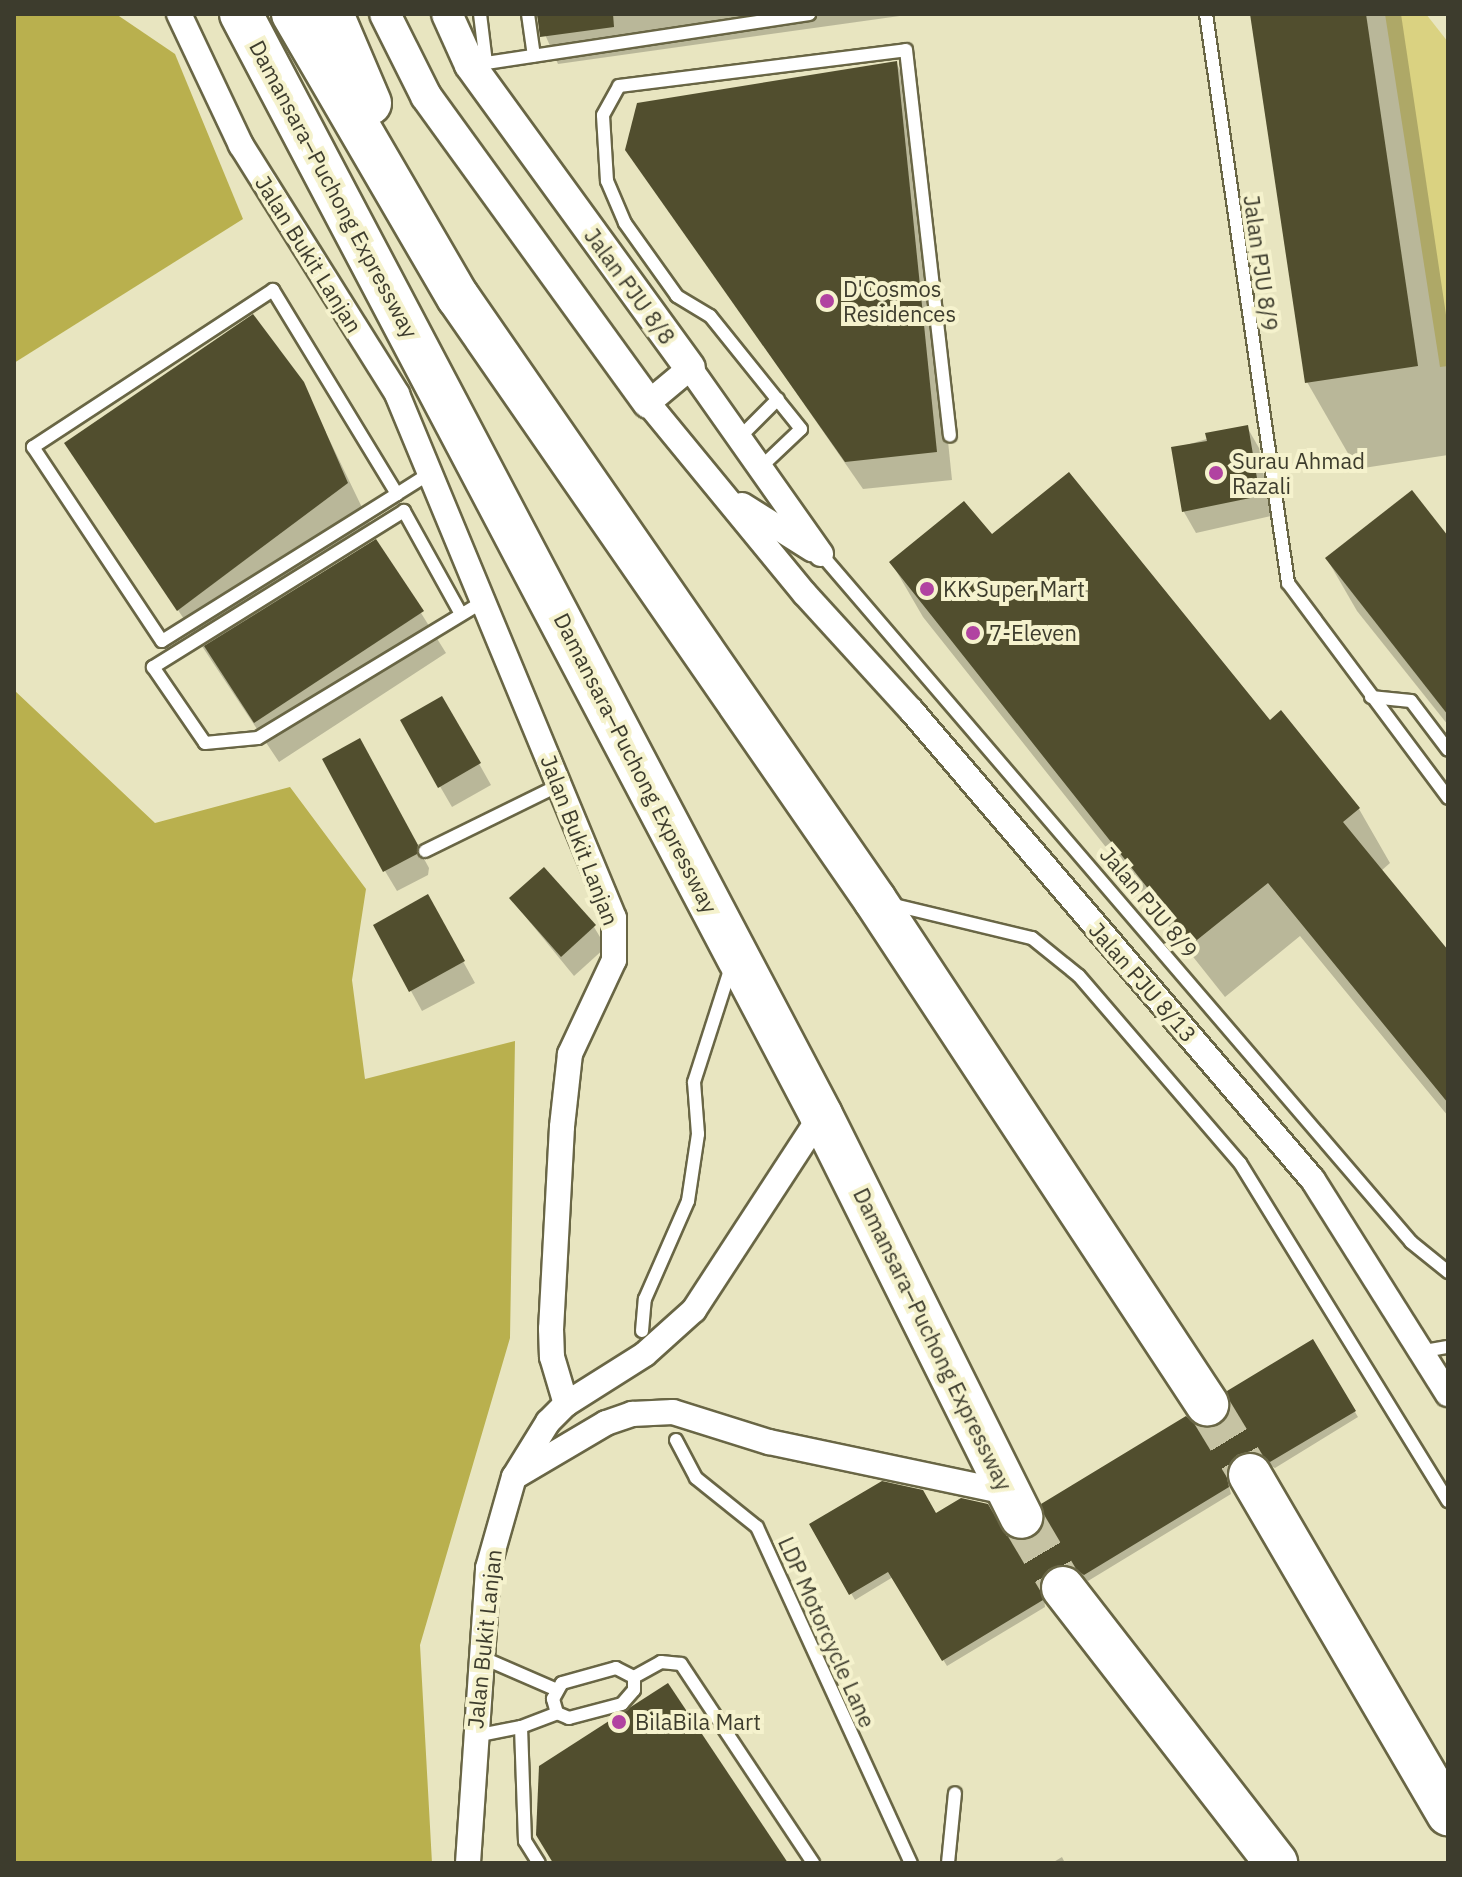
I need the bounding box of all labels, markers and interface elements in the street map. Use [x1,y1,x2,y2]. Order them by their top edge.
street label: Damansara–Puchong Expressway [244,36,424,342]
street label: Jalan Bukit Lanjan [250,171,368,337]
street label: Jalan PJU 8/9 [1238,193,1284,333]
street label: Jalan PJU 8/8 [579,223,681,349]
place label: D'Cosmos Residences [843,275,956,326]
marker: D'Cosmos Residences [818,292,836,310]
place label: Surau Ahmad Razali [1232,447,1365,498]
marker: Surau Ahmad Razali [1207,464,1225,482]
place label: KK Super Mart [943,576,1085,602]
marker: KK Super Mart [918,580,936,598]
street label: Damansara–Puchong Expressway [549,609,723,917]
place label: 7-Eleven [989,620,1077,646]
marker: 7-Eleven [964,624,982,642]
street label: Jalan Bukit Lanjan [535,751,625,929]
street label: Jalan PJU 8/9 [1095,841,1203,963]
street label: Jalan PJU 8/13 [1084,917,1202,1047]
street label: Damansara–Puchong Expressway [848,1183,1018,1495]
street label: LDP Motorcycle Lane [773,1533,881,1731]
street label: Jalan Bukit Lanjan [461,1548,507,1730]
place label: BilaBila Mart [635,1709,761,1735]
marker: BilaBila Mart [610,1713,628,1731]

